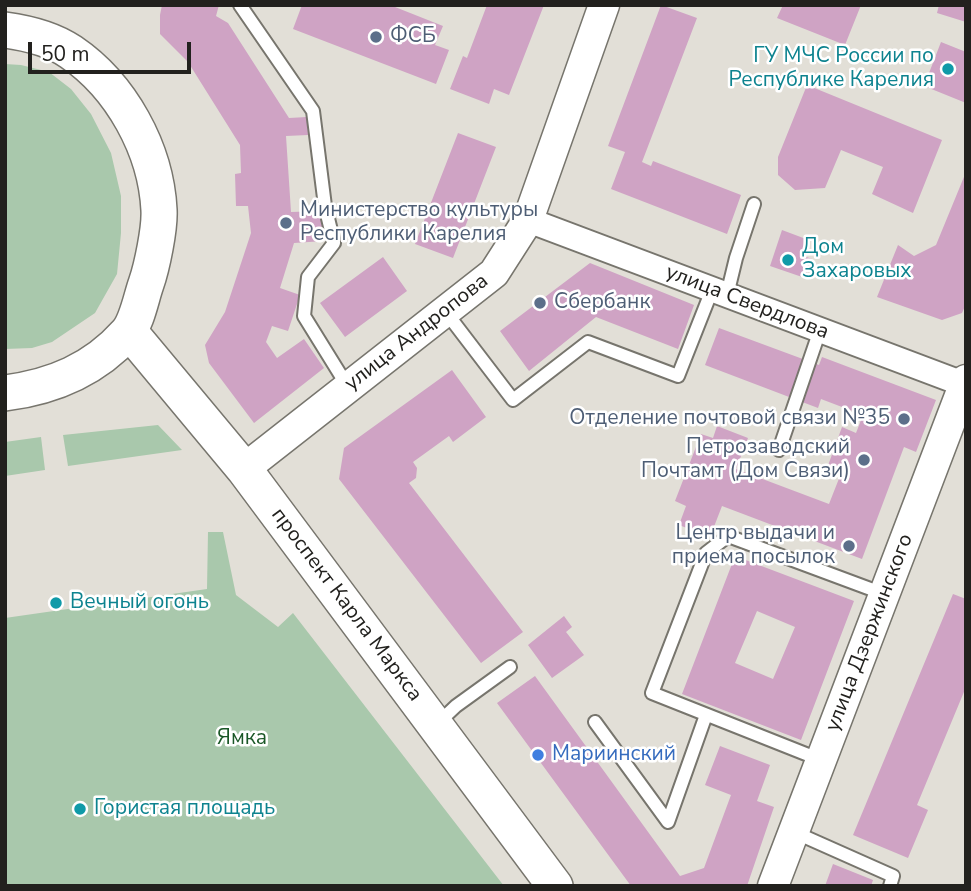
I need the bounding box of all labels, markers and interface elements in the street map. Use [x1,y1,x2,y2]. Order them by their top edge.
place label: ФСБ [390,24,436,50]
scale bar [32,28,194,72]
marker: ФСБ [368,29,384,45]
text: 50 m [41,40,90,68]
place label: ГУ МЧС России по Республике Карелия [728,44,934,94]
marker: ГУ МЧС России по Республике Карелия [940,61,956,77]
place label: Министерство культуры Республики Карелия [300,198,538,248]
marker: Министерство культуры Республики Карелия [278,215,294,231]
place label: Дом Захаровых [802,235,912,285]
marker: Дом Захаровых [780,252,796,268]
street label: улица Свердлова [662,260,832,346]
street label: улица Андропова [340,269,494,397]
place label: Сбербанк [554,290,650,316]
marker: Сбербанк [532,295,548,311]
place label: Отделение почтовой связи №35 [569,406,890,432]
marker: Отделение почтовой связи №35 [896,411,912,427]
place label: Петрозаводский Почтамт (Дом Связи) [641,435,850,485]
marker: Петрозаводский Почтамт (Дом Связи) [856,452,872,468]
street label: проспект Карла Маркса [265,503,427,707]
place label: Центр выдачи и приема посылок [672,521,835,571]
street label: улица Дзержинского [821,531,919,735]
marker: Центр выдачи и приема посылок [841,538,857,554]
place label: Вечный огонь [70,590,209,616]
marker: Вечный огонь [48,595,64,611]
park label: Ямка [217,726,267,752]
place label: Мариинский [552,742,676,768]
marker: Мариинский [530,747,546,763]
place label: Гористая площадь [94,796,275,822]
marker: Гористая площадь [72,801,88,817]

